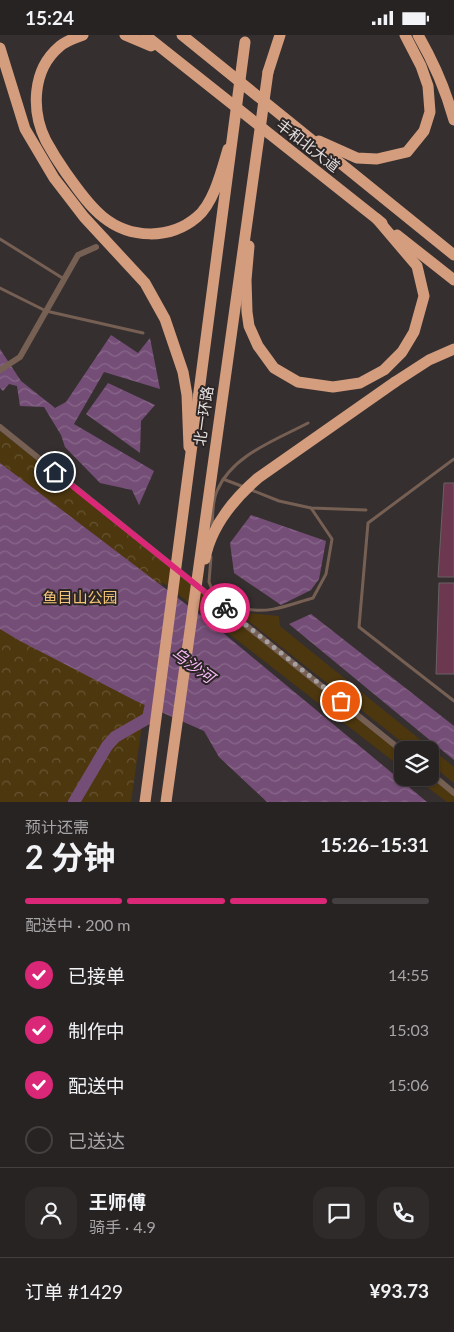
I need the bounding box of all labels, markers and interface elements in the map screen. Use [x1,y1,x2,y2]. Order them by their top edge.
text: 15:24 [25,6,74,29]
street label: 丰和北大道 [274,115,344,175]
street label: 北一环路 [190,385,216,447]
pin [34,451,76,493]
icon: home [41,458,69,486]
courier [200,583,250,633]
park label: 鱼目山公园 [42,588,118,606]
icon: bike [211,594,239,622]
water label: 乌沙河 [168,643,221,688]
pin [320,680,362,722]
icon: bag [327,687,355,715]
map controls [394,741,439,786]
button: layers [394,741,439,786]
text: 预计还需 [25,817,89,836]
text: 15:26–15:31 [320,833,429,856]
text: 2 分钟 [25,837,115,876]
text: 配送中 · 200 m [25,915,130,934]
icon: check [25,961,53,989]
text: 已接单 [68,964,125,987]
text: 14:55 [388,965,429,984]
icon: check [25,1016,53,1044]
text: 制作中 [68,1019,125,1042]
text: 15:03 [388,1020,429,1039]
icon: check [25,1071,53,1099]
text: 配送中 [68,1074,125,1097]
text: 15:06 [388,1075,429,1094]
text: 已送达 [68,1129,125,1152]
button: person [25,1187,77,1239]
button: chat [313,1187,365,1239]
button: phone [377,1187,429,1239]
text: 王师傅 [89,1190,146,1213]
text: 骑手 · 4.9 [89,1217,156,1236]
text: ¥93.73 [369,1279,429,1302]
text: 订单 #1429 [25,1280,123,1303]

